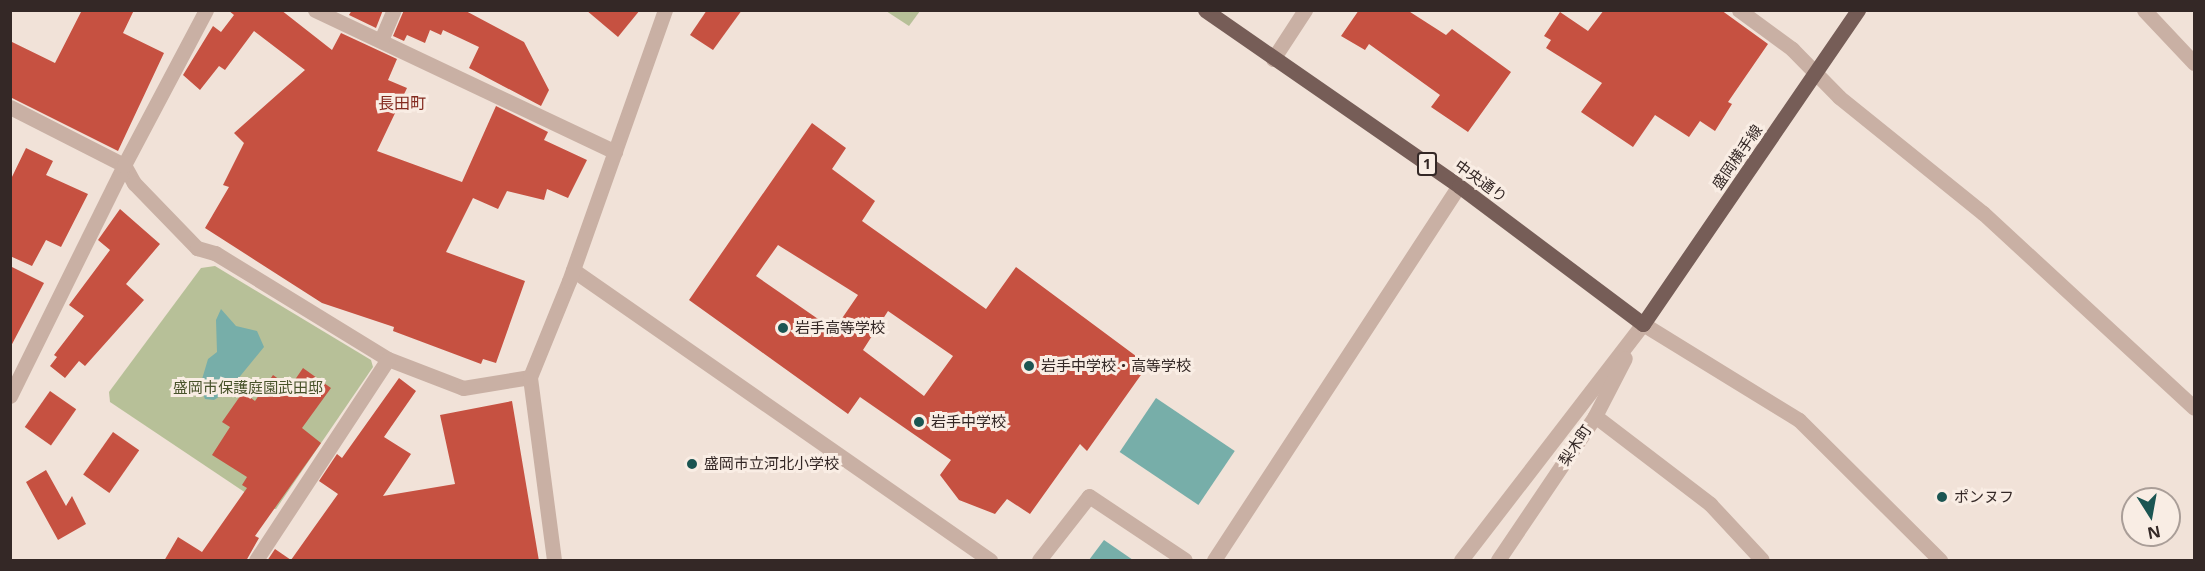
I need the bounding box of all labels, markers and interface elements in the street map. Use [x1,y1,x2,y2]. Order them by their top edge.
district label: 長田町 [378,93,426,113]
street label: 盛岡横手線 [1708,121,1766,193]
road number: 1 [1416,153,1438,175]
street label: 中央通り [1451,156,1511,206]
place label: 岩手高等学校 [795,319,885,337]
marker: 岩手高等学校 [776,321,790,335]
place label: 岩手中学校・高等学校 [1041,357,1191,375]
marker: 岩手中学校・高等学校 [1022,359,1036,373]
park label: 盛岡市保護庭園武田邸 [173,379,323,397]
place label: 岩手中学校 [931,413,1006,431]
marker: 岩手中学校 [912,415,926,429]
street label: 梨木町 [1555,421,1595,469]
place label: 盛岡市立河北小学校 [704,455,839,473]
marker: 盛岡市立河北小学校 [685,457,699,471]
north arrow [2121,487,2181,547]
place label: ポンヌフ [1954,488,2014,506]
marker: ポンヌフ [1935,490,1949,504]
text: N [2146,521,2163,545]

